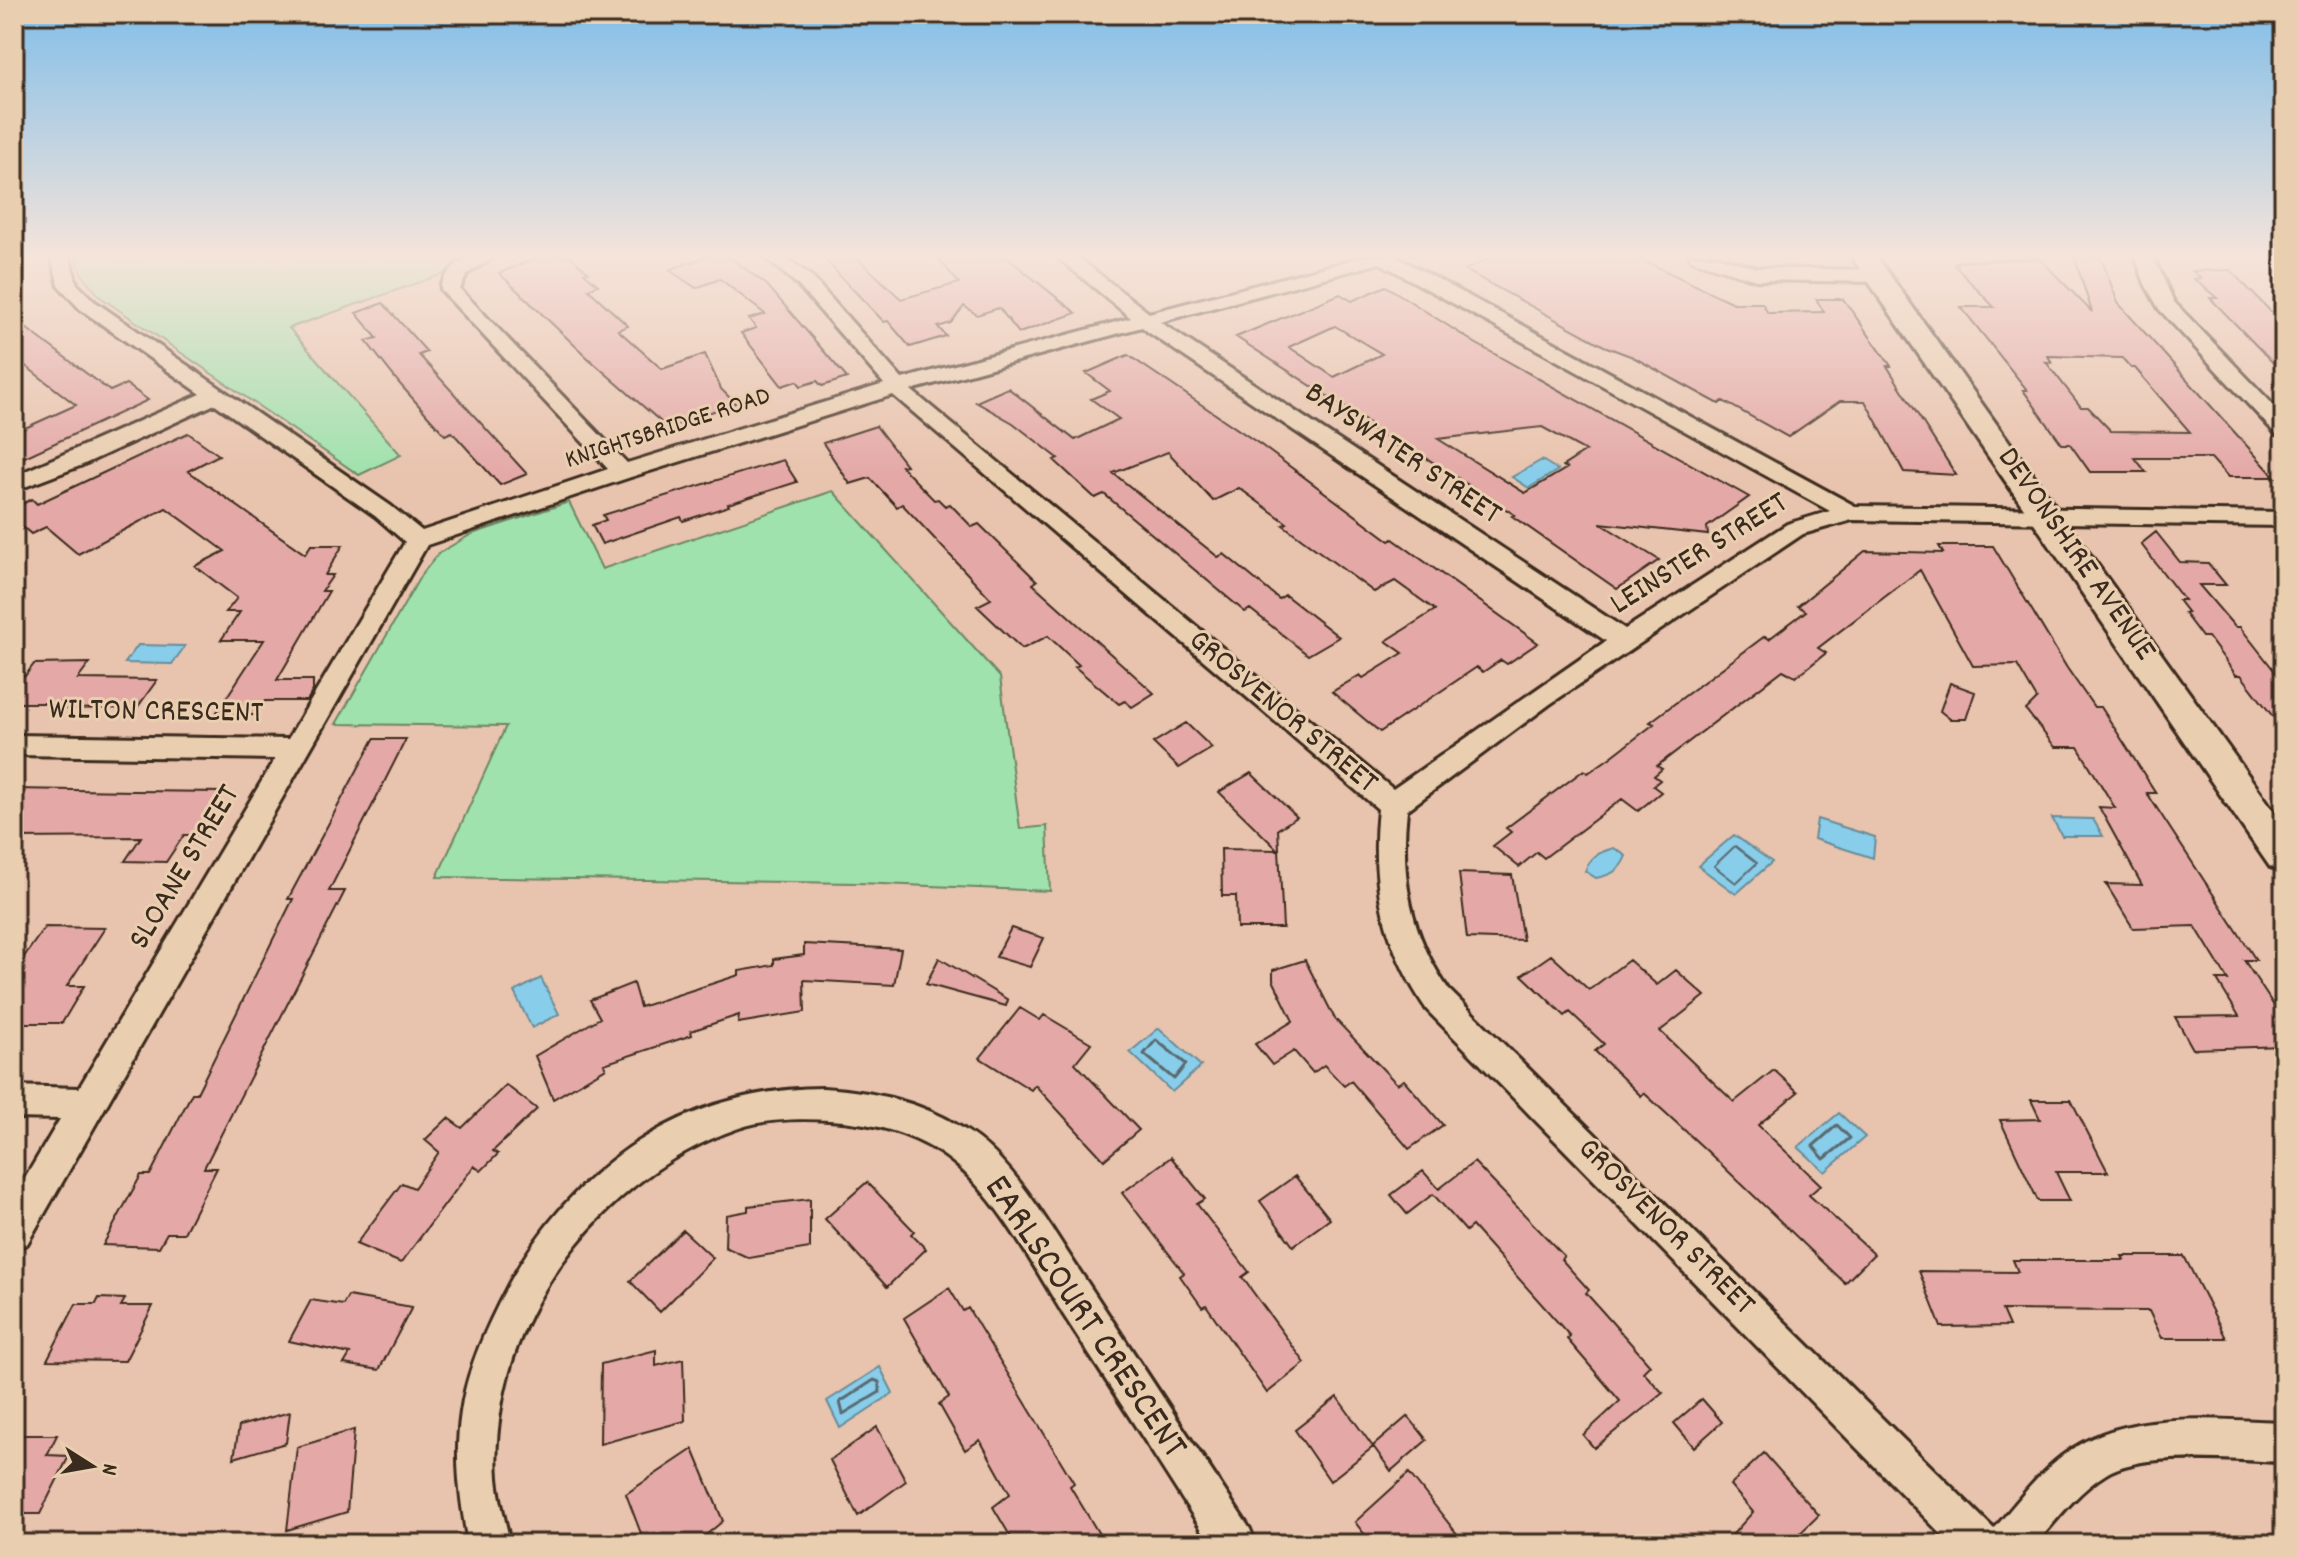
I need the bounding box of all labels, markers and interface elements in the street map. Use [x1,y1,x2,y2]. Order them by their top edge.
street label: BAYSWATER STREET [1294,372,1510,538]
street label: KNIGHTSBRIDGE ROAD [561,378,775,480]
street label: DEVONSHIRE AVENUE [1984,439,2166,672]
street label: LEINSTER STREET [1602,482,1798,628]
street label: GROSVENOR STREET [1177,620,1387,806]
street label: WILTON CRESCENT [48,688,264,738]
street label: SLOANE STREET [119,777,253,959]
street label: GROSVENOR STREET [1565,1128,1765,1328]
street label: EARLSCOURT CRESCENT [969,1165,1199,1471]
north arrow [52,1426,132,1506]
text: N [92,1461,124,1478]

